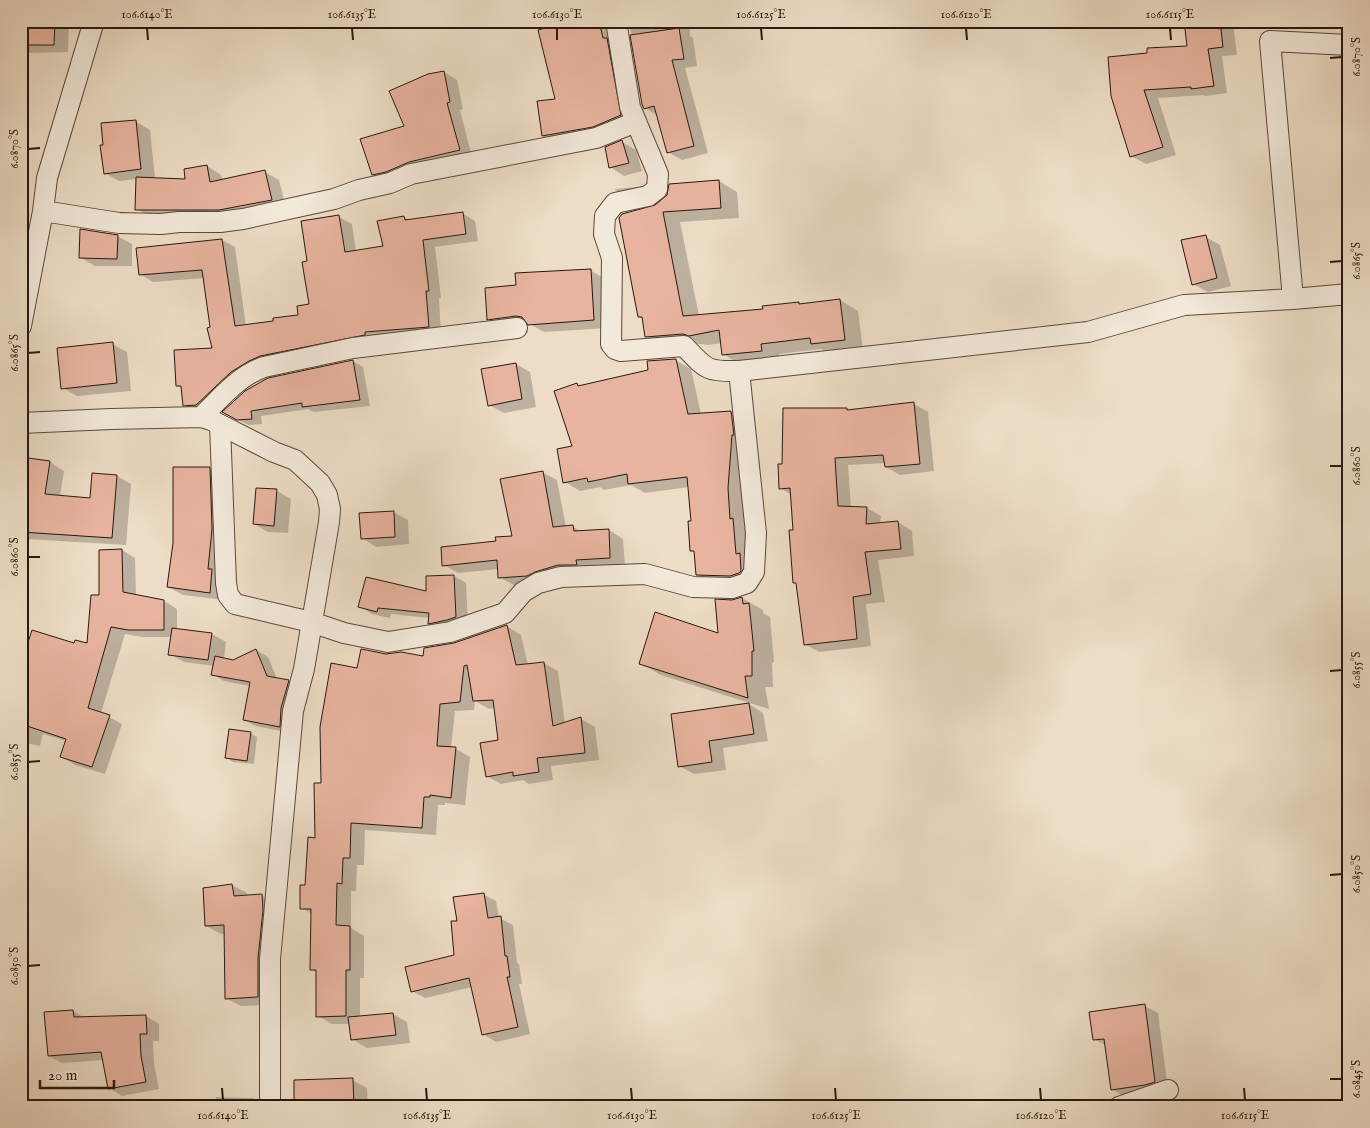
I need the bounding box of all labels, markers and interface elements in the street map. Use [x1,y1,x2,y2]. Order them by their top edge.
text: 106.6140°E [121,7,173,22]
text: 106.6135°E [328,7,376,22]
text: 106.6130°E [532,7,582,22]
text: 106.6125°E [736,7,786,22]
text: 106.6120°E [940,7,992,22]
text: 106.6115°E [1146,7,1194,22]
text: 6.0870°S [1349,37,1364,77]
text: 6.0870°S [7,129,22,169]
text: 6.0865°S [1349,242,1364,280]
text: 6.0865°S [7,334,22,372]
text: 6.0860°S [1349,446,1364,486]
text: 6.0860°S [7,537,22,577]
text: 6.0855°S [1349,652,1364,688]
text: 6.0855°S [7,744,22,780]
text: 6.0850°S [1349,855,1364,893]
text: 6.0850°S [7,947,22,985]
scale bar [40,1058,114,1090]
text: 6.0845°S [1349,1060,1364,1098]
text: 20 m [48,1066,78,1085]
text: 106.6140°E [197,1108,249,1123]
text: 106.6135°E [403,1108,451,1123]
text: 106.6130°E [607,1108,657,1123]
text: 106.6125°E [811,1108,861,1123]
text: 106.6120°E [1015,1108,1067,1123]
text: 106.6115°E [1221,1108,1269,1123]

